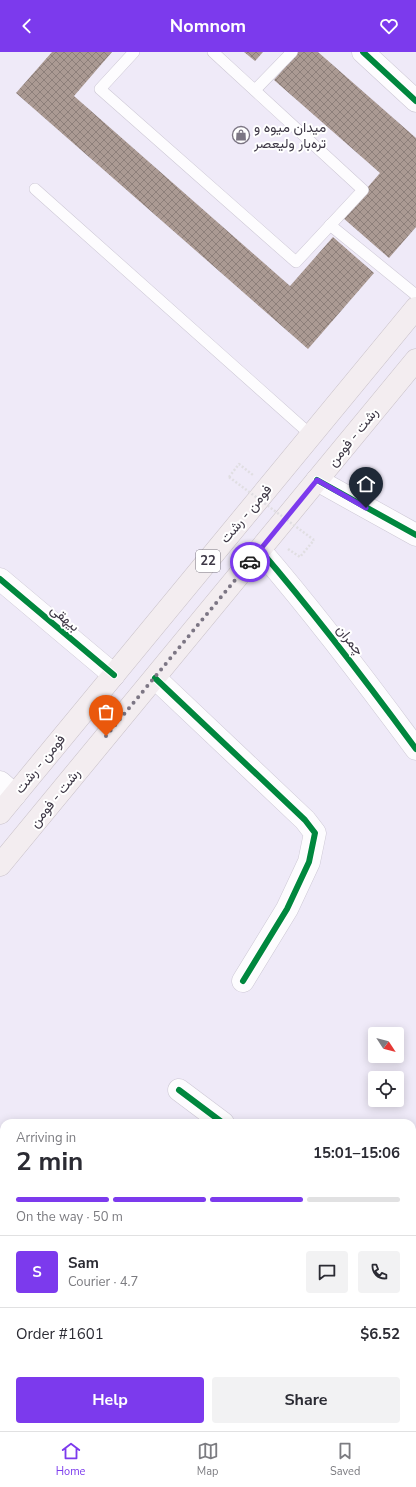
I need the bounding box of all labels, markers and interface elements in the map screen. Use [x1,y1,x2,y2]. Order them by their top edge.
text: Nomnom [170,14,246,38]
icon: back [16,15,38,37]
icon: heart [378,15,400,37]
place label: میدان میوه و تره‌بار ولیعصر [253,118,326,153]
shop icon: میدان میوه و تره‌بار ولیعصر [231,125,251,145]
street label: رشت - فومن [323,403,383,471]
pin [349,467,383,508]
icon: home [355,473,377,495]
street label: فومن - رشت [216,481,276,547]
courier [230,542,270,582]
road number: 22 [196,550,220,572]
icon: car [239,551,261,573]
street label: بیهقی [46,600,84,636]
street label: چمران [332,621,368,659]
pin [89,695,123,736]
icon: bag [95,701,117,723]
street label: فومن - رشت [10,730,70,798]
street label: رشت - فومن [25,764,85,832]
north arrow [368,1027,404,1063]
map controls [368,1027,404,1107]
button: locate [368,1071,404,1107]
text: Arriving in [16,1129,76,1147]
text: 15:01–15:06 [313,1143,400,1163]
text: 2 min [16,1144,83,1179]
text: On the way · 50 m [16,1208,123,1226]
button: chat [306,1251,348,1293]
button: phone [358,1251,400,1293]
text: Sam [68,1253,99,1273]
text: S [32,1262,42,1282]
text: Courier · 4.7 [68,1273,138,1291]
text: Order #1601 [16,1324,104,1344]
text: $6.52 [360,1324,400,1344]
button: Help [16,1377,204,1423]
button: Share [212,1377,400,1423]
tab: Home [56,1440,85,1479]
tab: Map [197,1440,219,1479]
tab: Saved [330,1440,360,1479]

